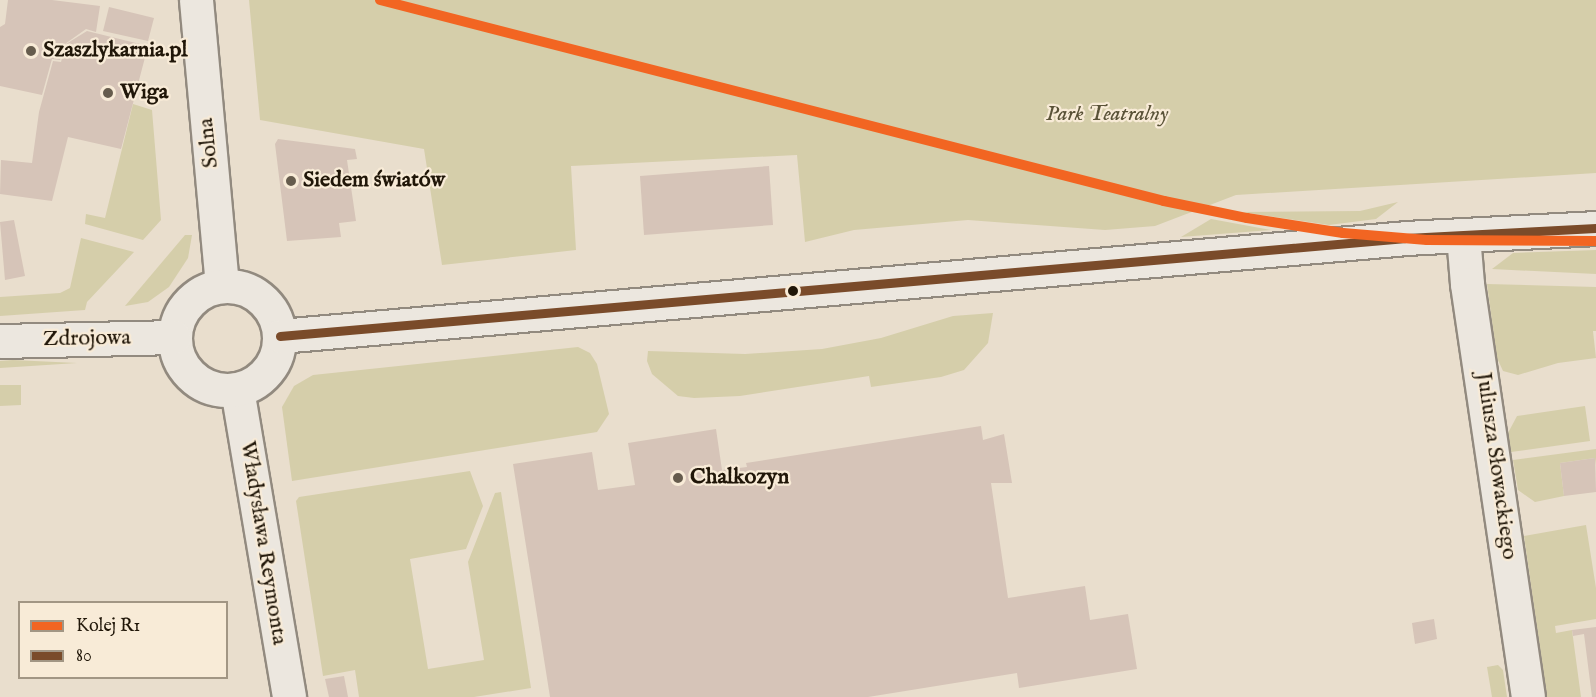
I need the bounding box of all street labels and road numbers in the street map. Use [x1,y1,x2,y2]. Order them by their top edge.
street label: Solna [193,117,225,169]
street label: Zdrojowa [43,325,131,353]
street label: Juliusza Słowackiego [1470,371,1522,561]
street label: Władysława Reymonta [234,439,292,647]

